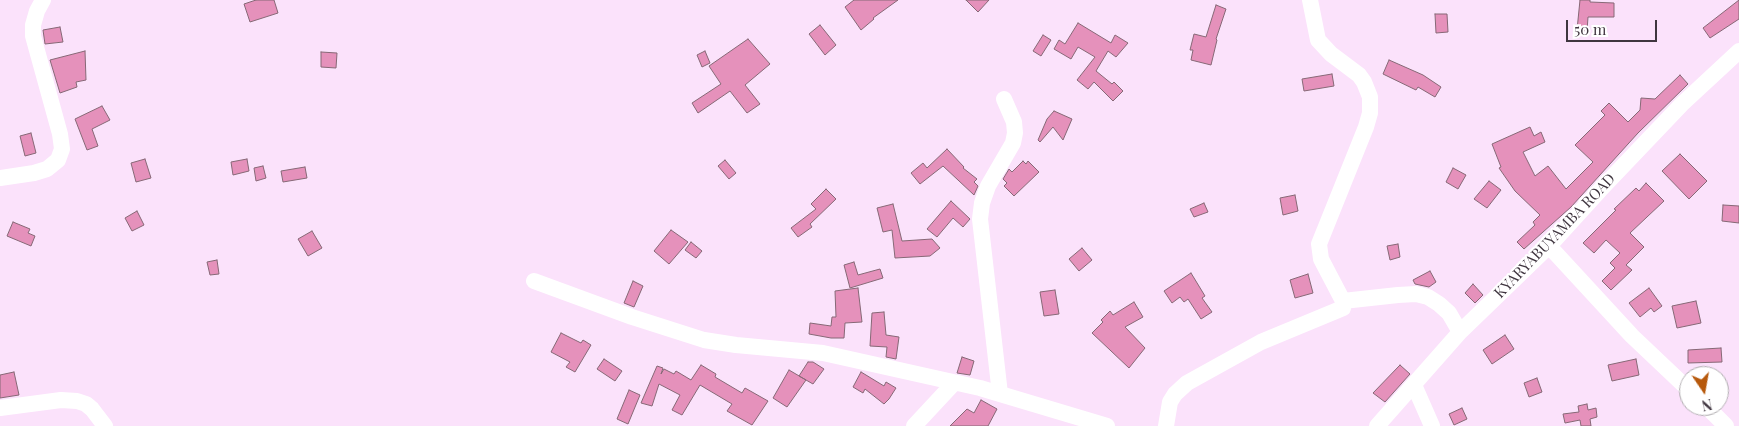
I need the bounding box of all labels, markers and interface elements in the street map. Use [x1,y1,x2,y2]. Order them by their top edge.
scale bar [1569,10,1660,42]
text: 50 m [1574,19,1606,39]
street label: KYARYABUYAMBA ROAD [1491,170,1619,302]
north arrow [1679,366,1729,416]
text: N [1700,395,1714,416]

